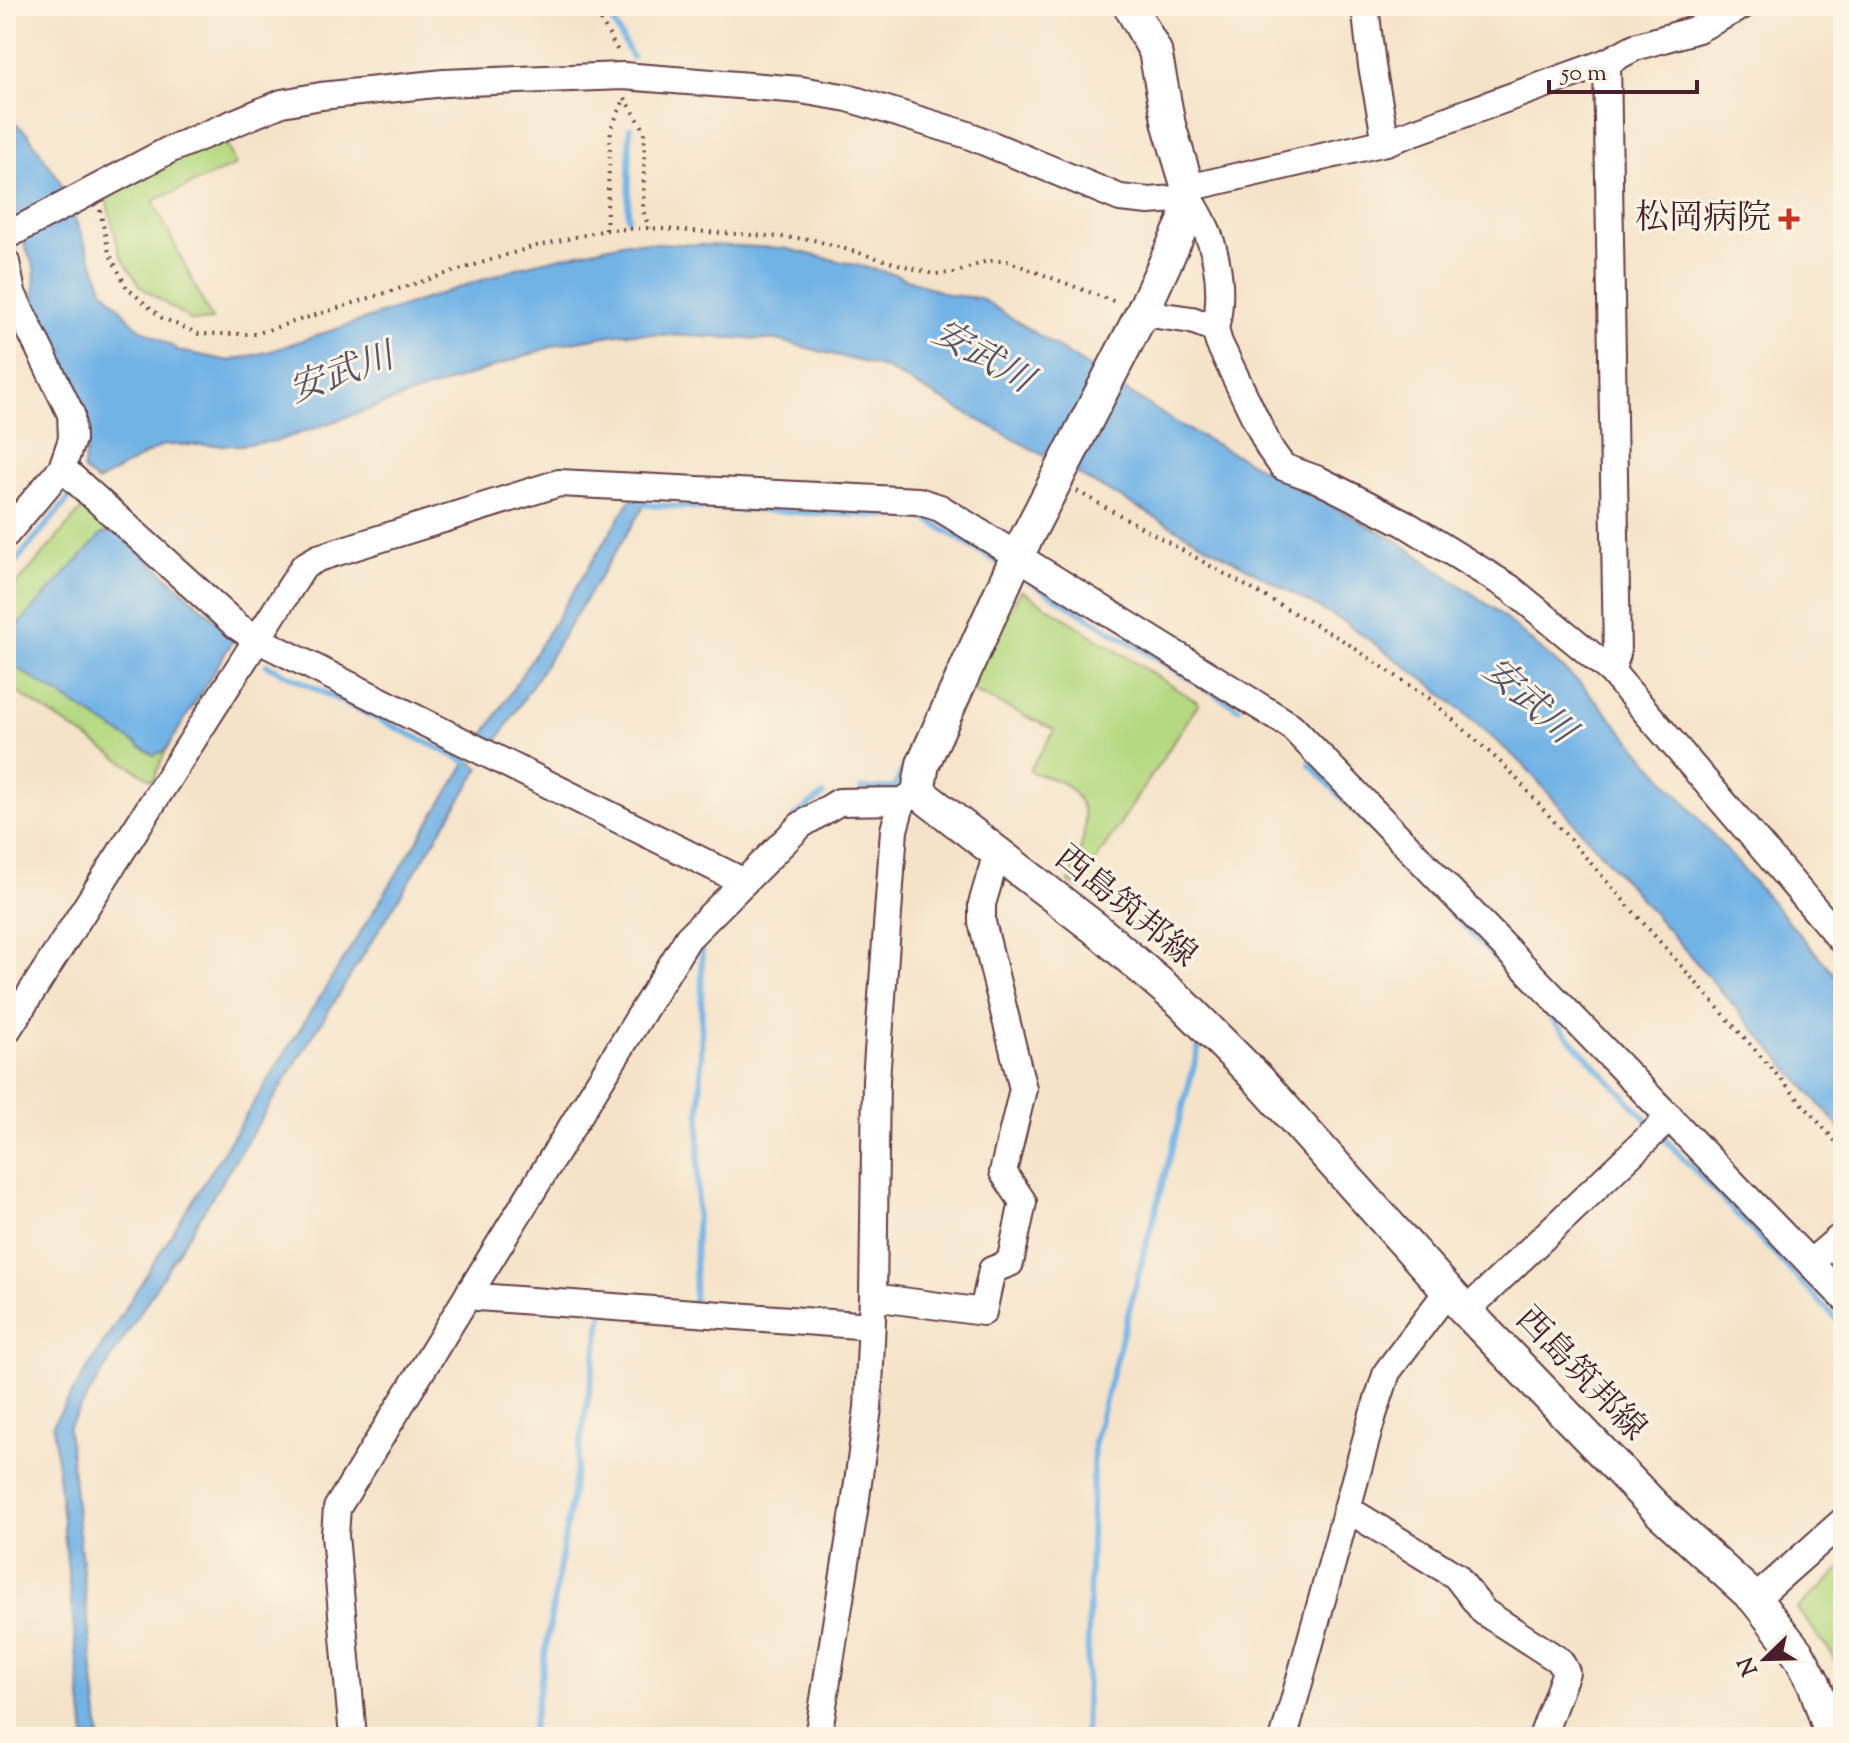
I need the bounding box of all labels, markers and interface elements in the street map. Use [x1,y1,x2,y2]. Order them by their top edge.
scale bar [1549,44,1697,94]
text: 50 m [1559,57,1607,91]
place label: 松岡病院 [1635,195,1771,244]
marker: 松岡病院 [1778,208,1800,230]
water label: 安武川 [922,308,1045,410]
water label: 安武川 [282,331,405,418]
water label: 安武川 [1470,647,1588,760]
street label: 西島筑邦線 [1044,835,1206,981]
street label: 西島筑邦線 [1503,1297,1657,1453]
north arrow [1725,1619,1805,1699]
text: N [1731,1651,1768,1680]

